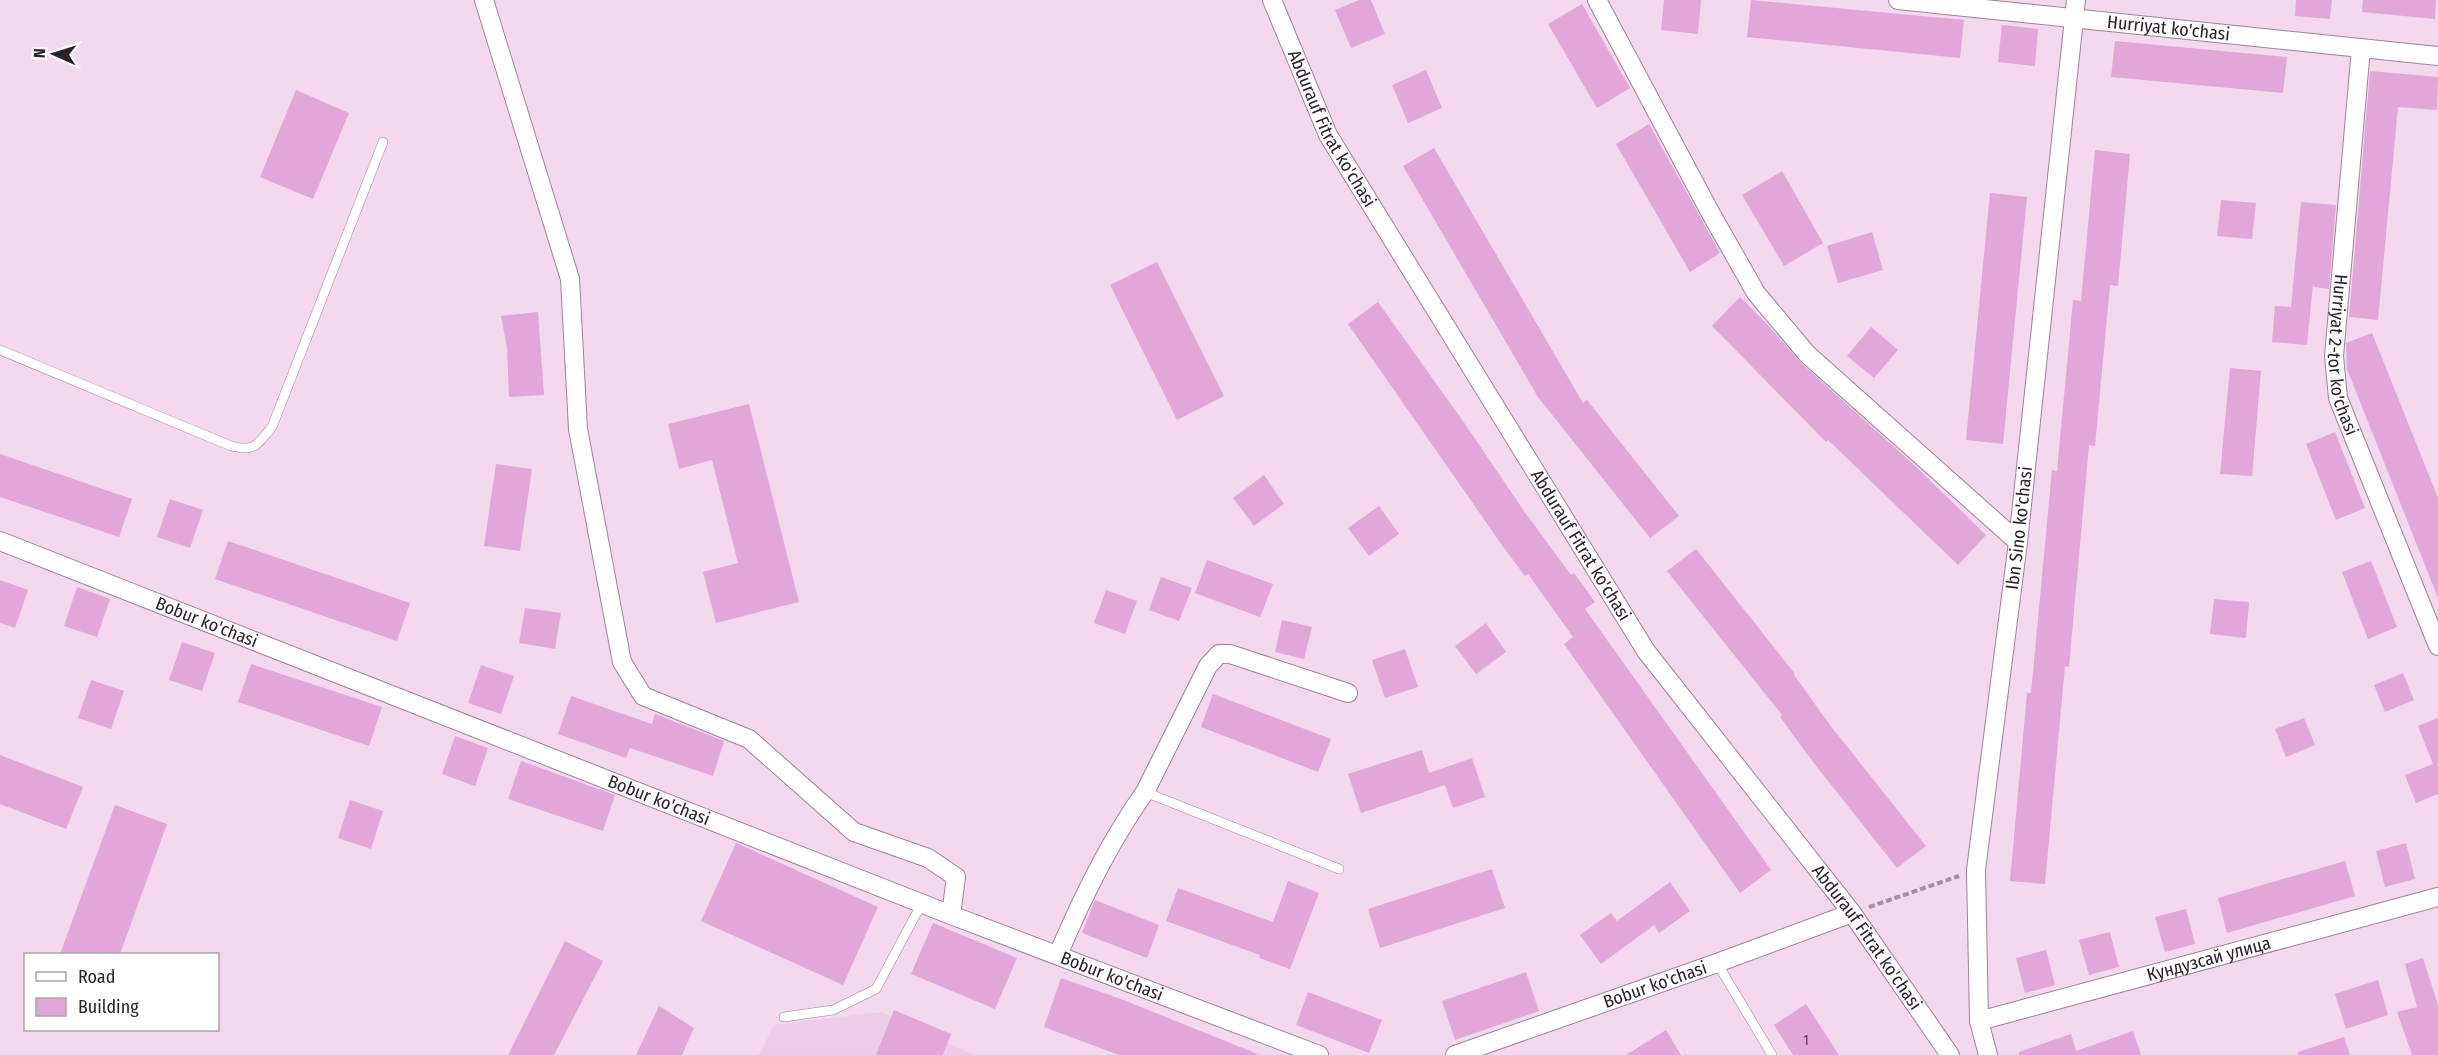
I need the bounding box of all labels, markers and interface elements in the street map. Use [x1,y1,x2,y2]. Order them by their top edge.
street label: Hurriyat ko'chasi [2106,11,2231,45]
north arrow [24,24,84,84]
street label: Abdurauf Fitrat ko'chasi [1283,47,1381,211]
text: N [30,48,49,59]
street label: Hurriyat 2-tor ko'chasi [2323,273,2363,439]
street label: Ibn Sino ko'chasi [2001,465,2037,591]
street label: Abdurauf Fitrat ko'chasi [1526,466,1636,625]
street label: Bobur ko'chasi [152,592,261,652]
street label: Bobur ko'chasi [605,770,713,830]
street label: Abdurauf Fitrat ko'chasi [1807,860,1926,1014]
street label: Кундузсай улица [2144,932,2273,986]
street label: Bobur ko'chasi [1057,947,1166,1006]
legend [24,953,219,1031]
street label: Bobur ko'chasi [1600,956,1710,1013]
text: Road [78,966,115,988]
text: Building [78,996,139,1018]
house number: 1 [1803,1031,1809,1049]

